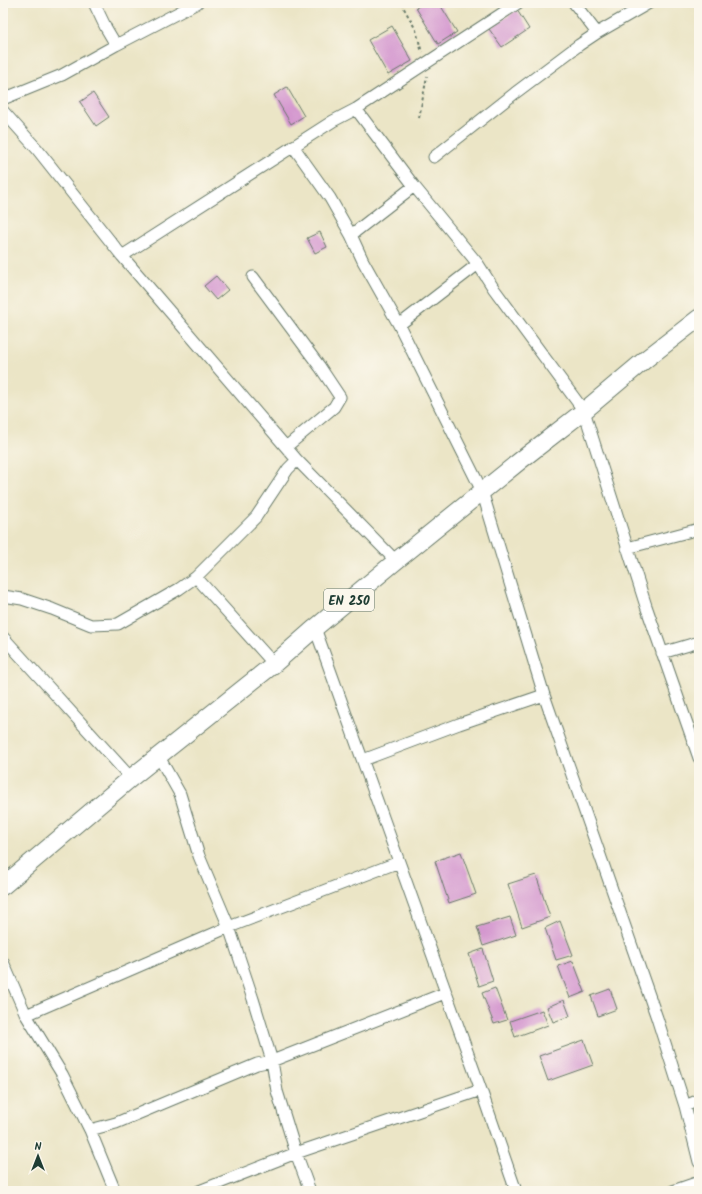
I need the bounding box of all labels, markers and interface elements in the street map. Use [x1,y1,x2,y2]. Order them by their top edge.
road number: EN 250 [324,589,374,611]
north arrow [18,1136,58,1176]
text: N [35,1138,42,1156]

